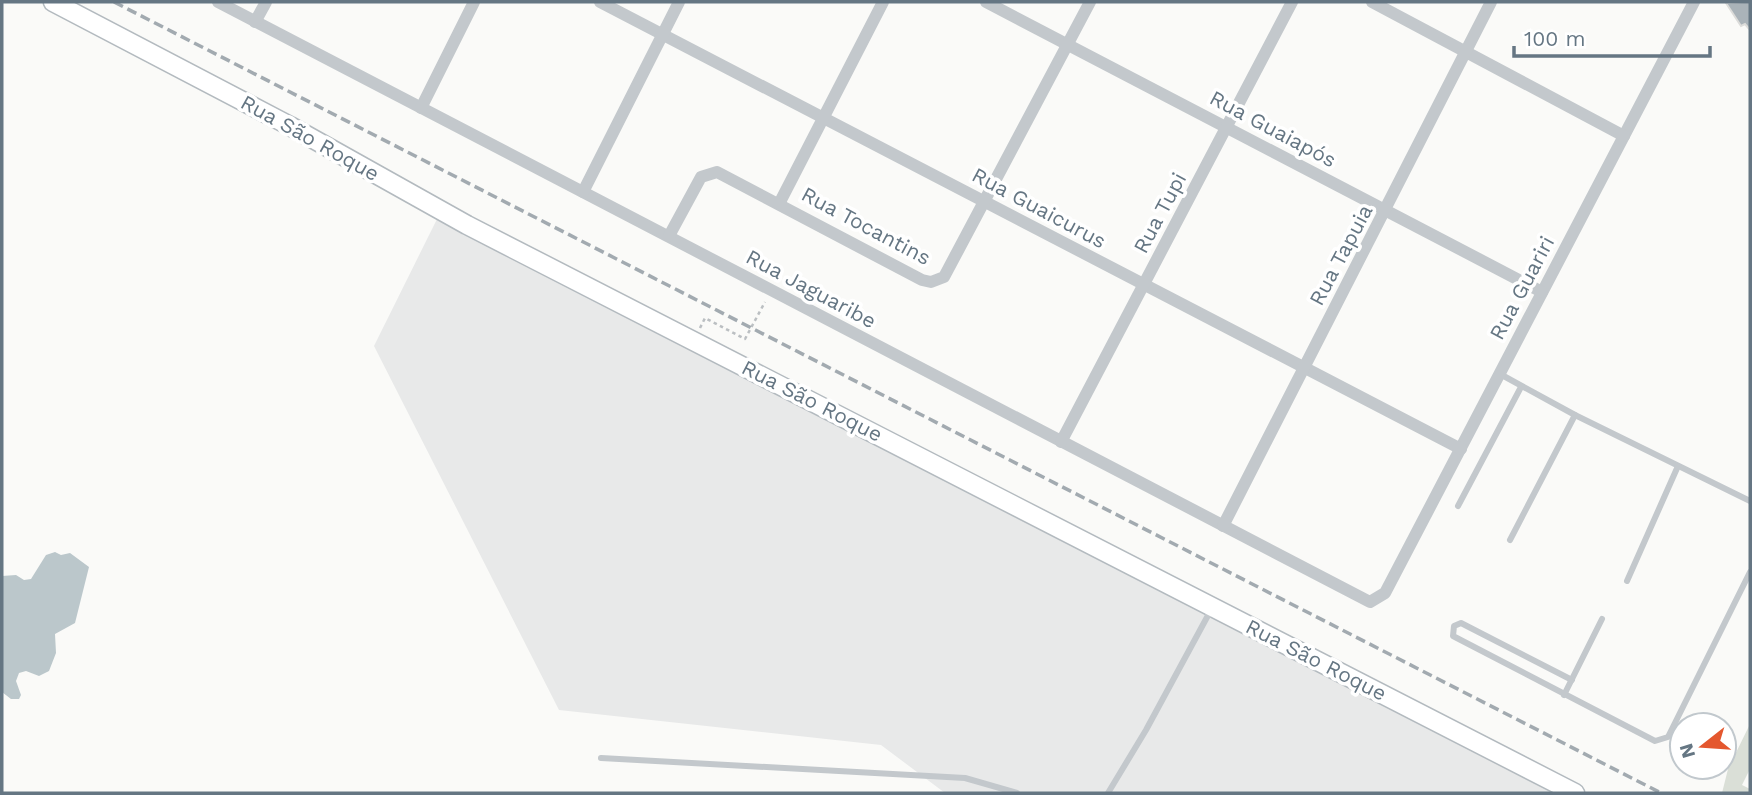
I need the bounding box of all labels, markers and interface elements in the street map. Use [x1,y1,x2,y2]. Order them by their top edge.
scale bar [1514,14,1710,58]
text: 100 m [1524,26,1586,51]
street label: Rua Guaiapós [1206,85,1341,172]
street label: Rua São Roque [237,89,384,186]
street label: Rua Guaicurus [968,162,1111,253]
street label: Rua Tupi [1128,168,1191,257]
street label: Rua Tocantins [797,181,935,270]
street label: Rua Tapuia [1304,200,1378,310]
street label: Rua Guariri [1484,232,1559,344]
street label: Rua Jaguaribe [742,244,881,333]
street label: Rua São Roque [738,354,887,447]
street label: Rua São Roque [1242,613,1391,706]
north arrow [1668,711,1738,781]
text: N [1674,741,1700,761]

